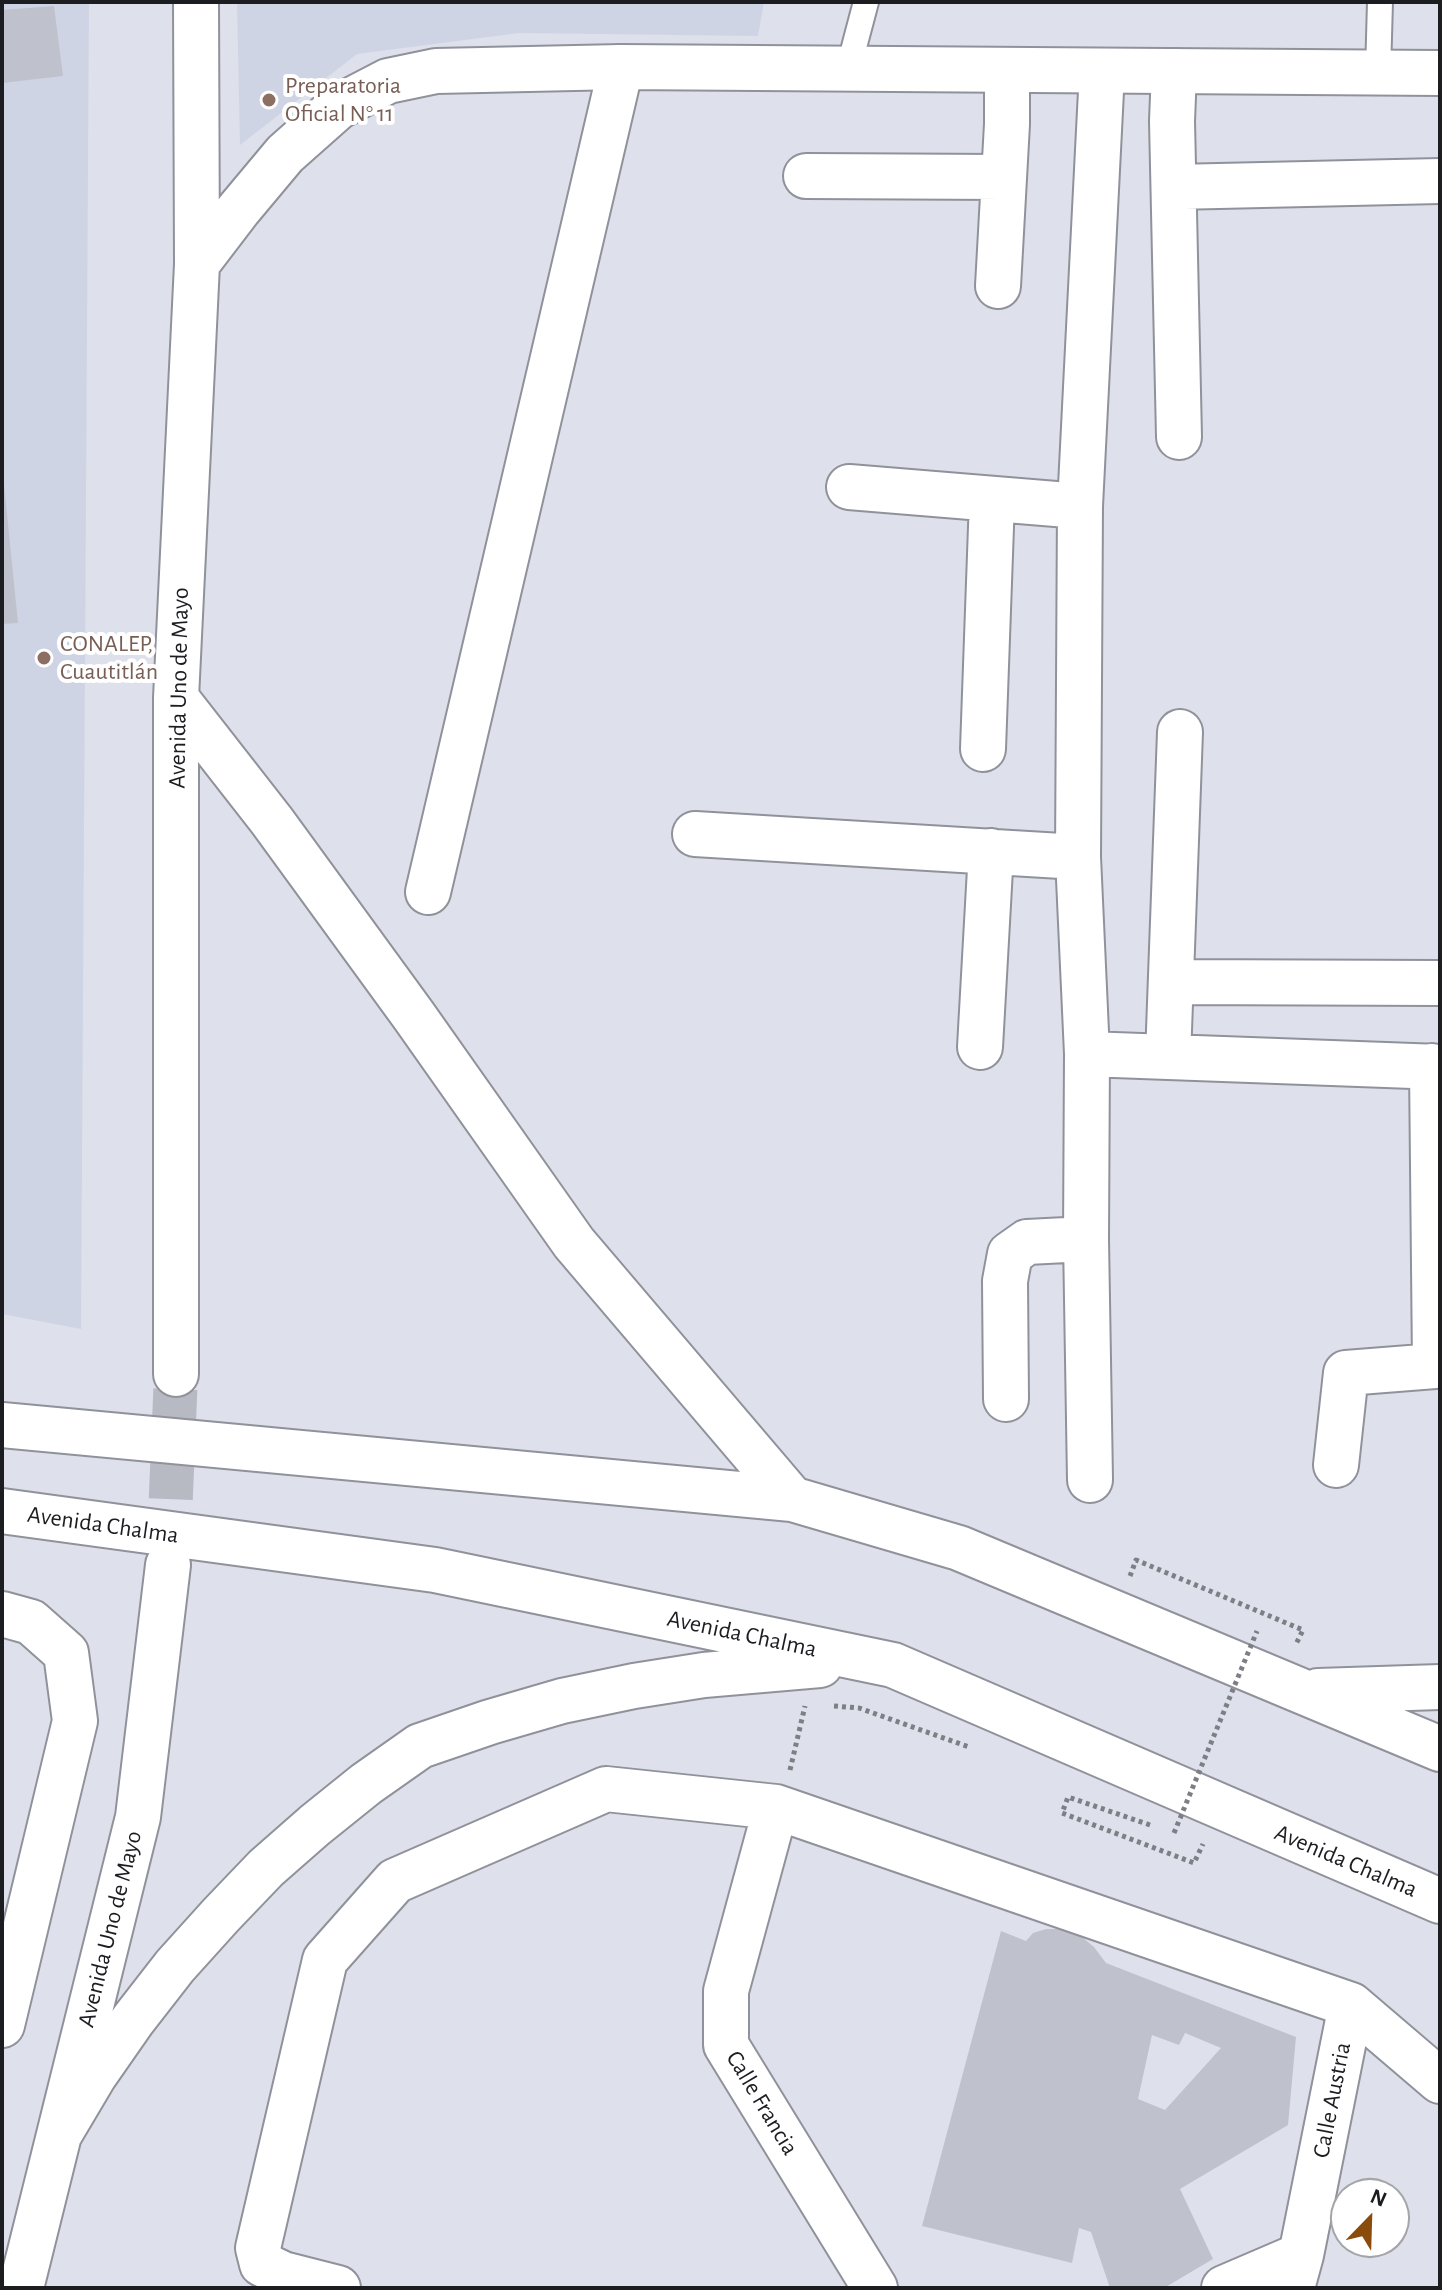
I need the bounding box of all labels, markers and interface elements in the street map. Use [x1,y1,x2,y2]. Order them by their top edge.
place label: Preparatoria Oficial N° 11 [285,72,401,128]
marker: Preparatoria Oficial N° 11 [260,91,278,109]
street label: Avenida Uno de Mayo [163,587,195,789]
place label: CONALEP, Cuautitlán [60,630,158,686]
marker: CONALEP, Cuautitlán [35,649,53,667]
street label: Avenida Chalma [26,1500,180,1550]
street label: Avenida Chalma [665,1604,819,1664]
street label: Avenida Chalma [1270,1818,1422,1904]
street label: Avenida Uno de Mayo [72,1828,148,2030]
street label: Calle Austria [1307,2040,1357,2160]
street label: Calle Francia [720,2046,804,2160]
north arrow [1330,2178,1410,2258]
text: N [1367,2185,1390,2211]

